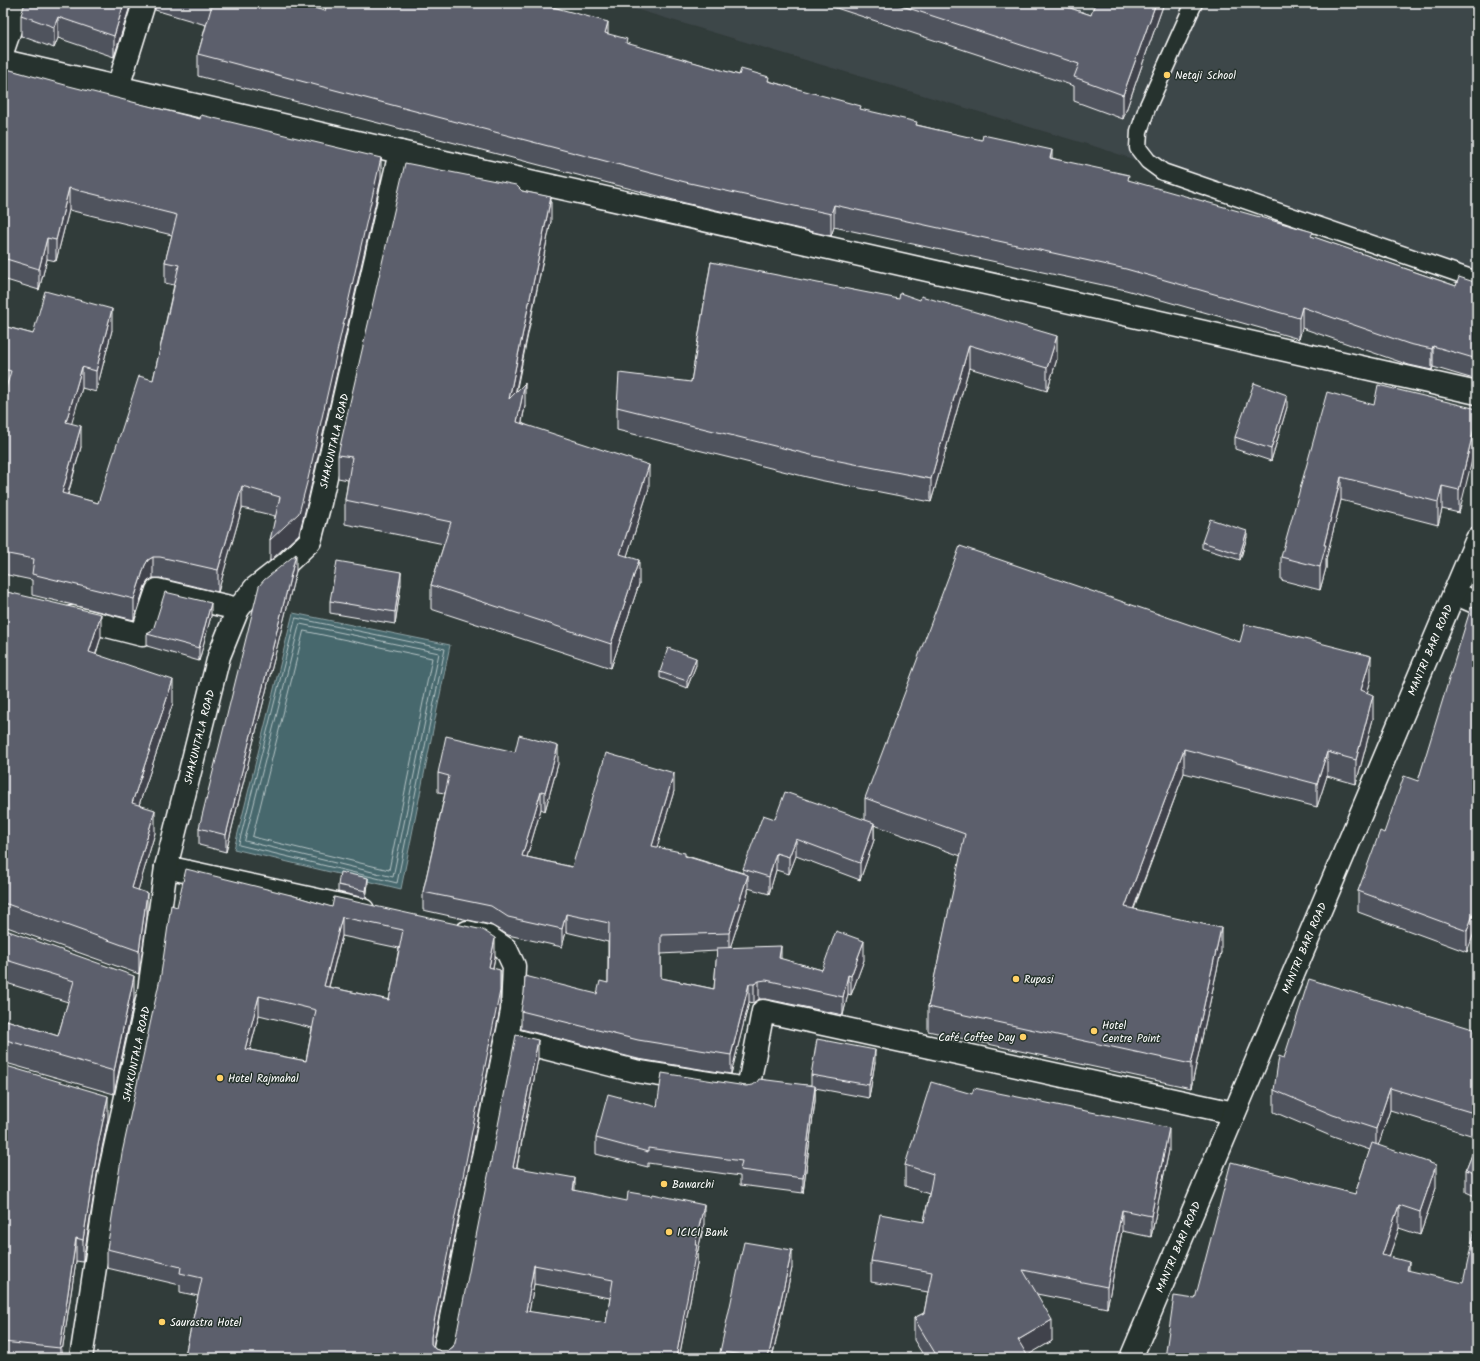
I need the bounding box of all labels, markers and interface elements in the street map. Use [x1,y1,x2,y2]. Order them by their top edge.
place label: Netaji School [1175,67,1236,85]
marker: Netaji School [1162,70,1172,80]
street label: SHAKUNTALA ROAD [315,392,355,491]
street label: MANTRI BARI ROAD [1404,602,1458,699]
street label: SHAKUNTALA ROAD [179,688,220,787]
street label: MANTRI BARI ROAD [1278,900,1332,997]
place label: Rupasi [1024,971,1054,989]
marker: Rupasi [1011,974,1021,984]
street label: SHAKUNTALA ROAD [118,1005,156,1104]
place label: Hotel Centre Point [1102,1017,1161,1048]
marker: Hotel Centre Point [1089,1026,1099,1036]
place label: Café Coffee Day [938,1029,1016,1047]
marker: Café Coffee Day [1018,1032,1028,1042]
place label: Hotel Rajmahal [228,1070,299,1088]
marker: Hotel Rajmahal [215,1073,225,1083]
place label: Bawarchi [672,1176,714,1194]
marker: Bawarchi [659,1179,669,1189]
street label: MANTRI BARI ROAD [1152,1199,1206,1296]
place label: ICICI Bank [677,1224,729,1242]
marker: ICICI Bank [664,1227,674,1237]
place label: Saurastra Hotel [170,1314,242,1332]
marker: Saurastra Hotel [157,1317,167,1327]

